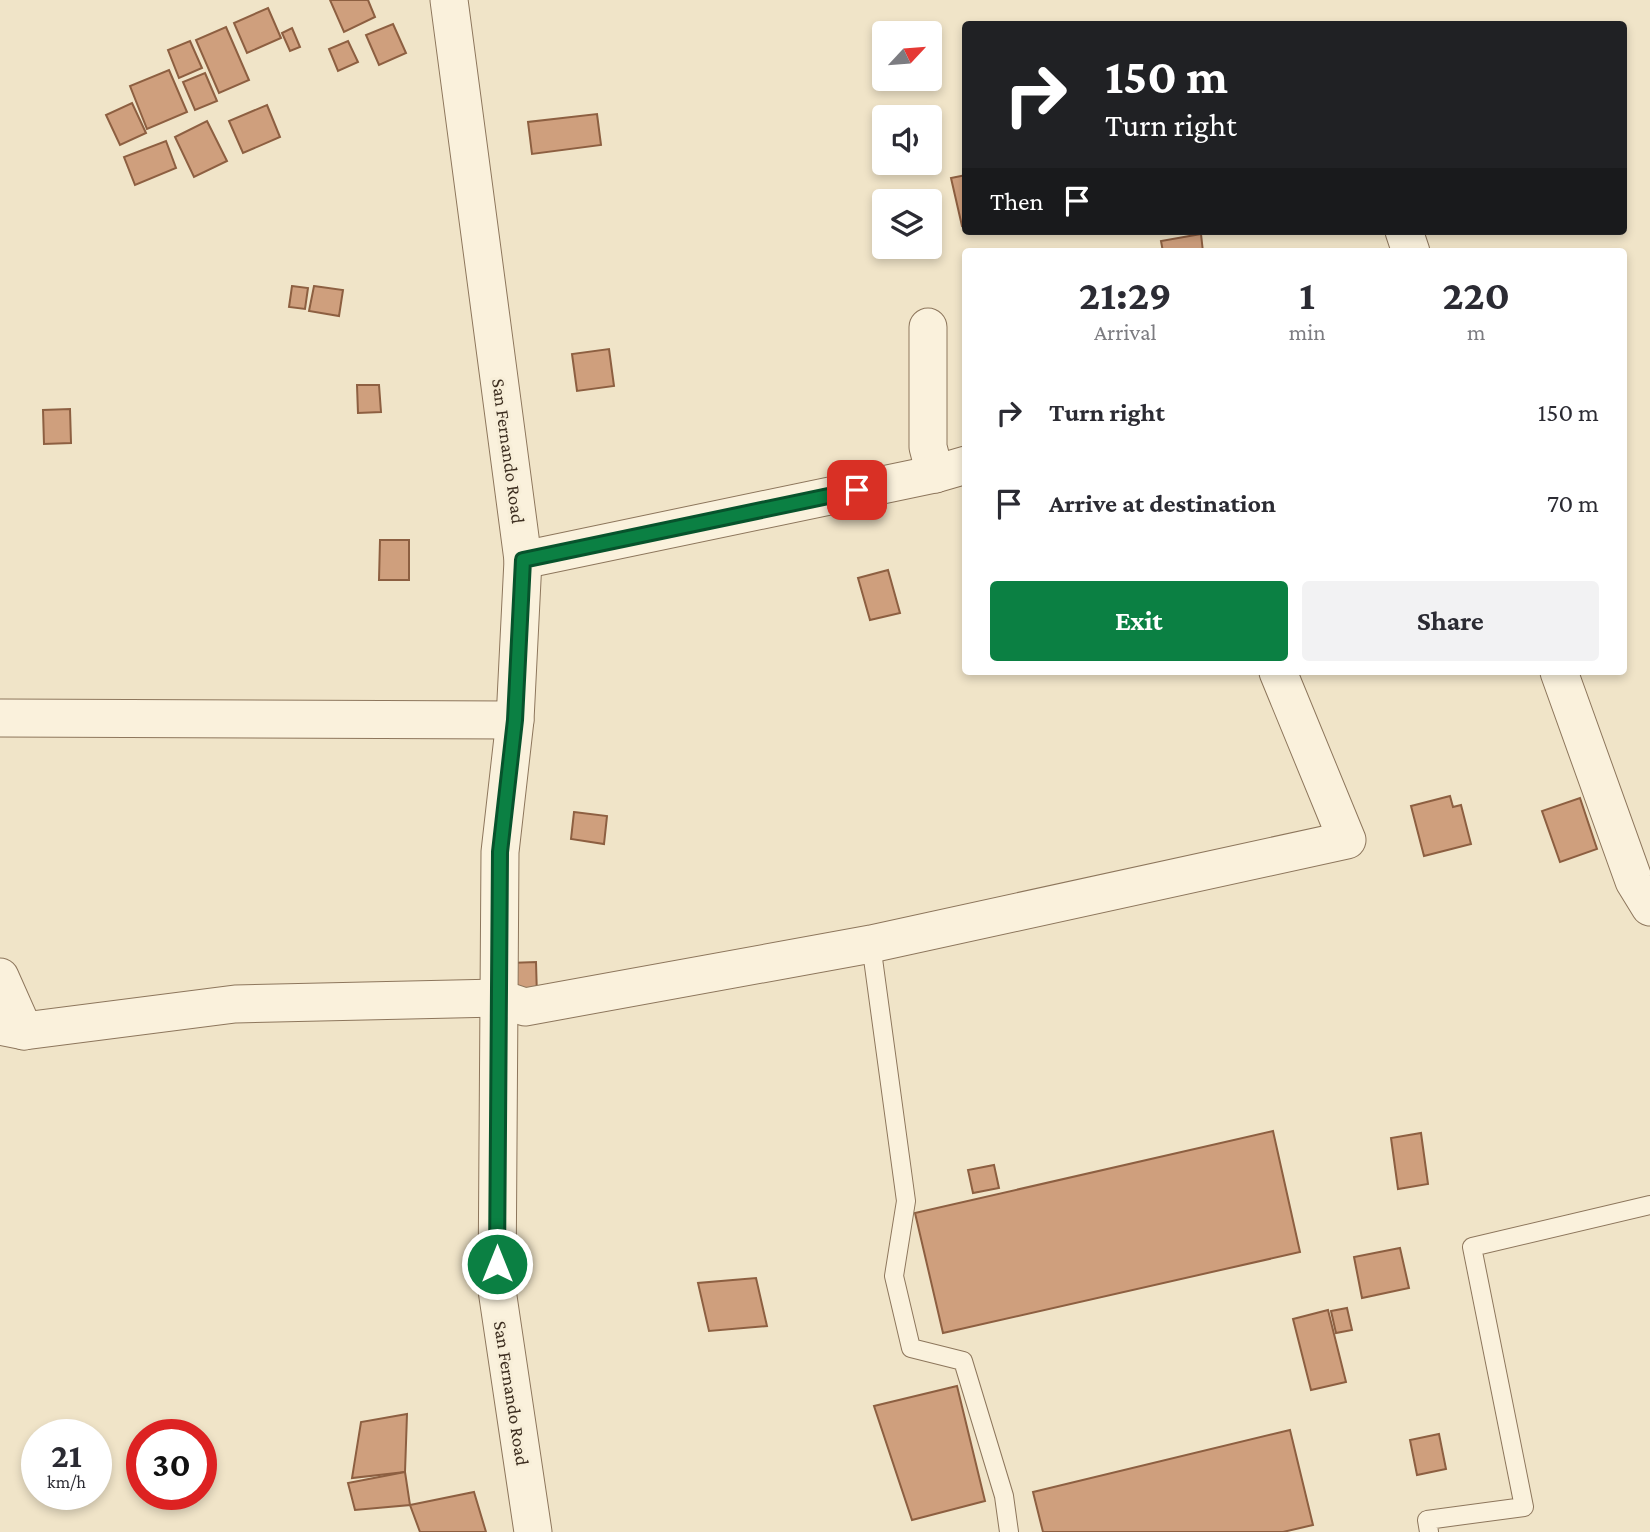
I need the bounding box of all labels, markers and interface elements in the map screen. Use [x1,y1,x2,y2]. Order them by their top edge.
north arrow [872,21,942,91]
map controls [872,21,942,259]
icon: right [990,49,1081,140]
text: 150 m [1105,49,1228,104]
button: sound [872,105,942,175]
text: Turn right [1105,107,1237,143]
icon: arrive [1058,182,1096,220]
text: Then [990,187,1044,216]
button: layers [872,189,942,259]
text: 21:29 [1079,271,1172,318]
text: 1 [1299,271,1315,318]
text: 220 [1442,271,1510,318]
text: Arrival [1094,319,1157,345]
text: min [1289,319,1326,345]
text: m [1467,319,1485,345]
street label: San Fernando Road [488,377,529,525]
icon: right [990,394,1028,432]
text: Turn right [1049,398,1165,427]
text: 150 m [1538,398,1599,427]
pin [827,460,887,520]
icon: arrive [838,471,876,509]
icon: arrive [990,485,1028,523]
text: Arrive at destination [1049,489,1276,518]
text: 70 m [1547,489,1599,518]
button: Exit [990,581,1288,661]
button: Share [1302,581,1599,661]
position arrow [460,1227,534,1301]
street label: San Fernando Road [490,1319,533,1467]
speed limit sign: 30 [126,1419,217,1510]
text: 21 [51,1436,82,1475]
text: km/h [47,1472,86,1492]

